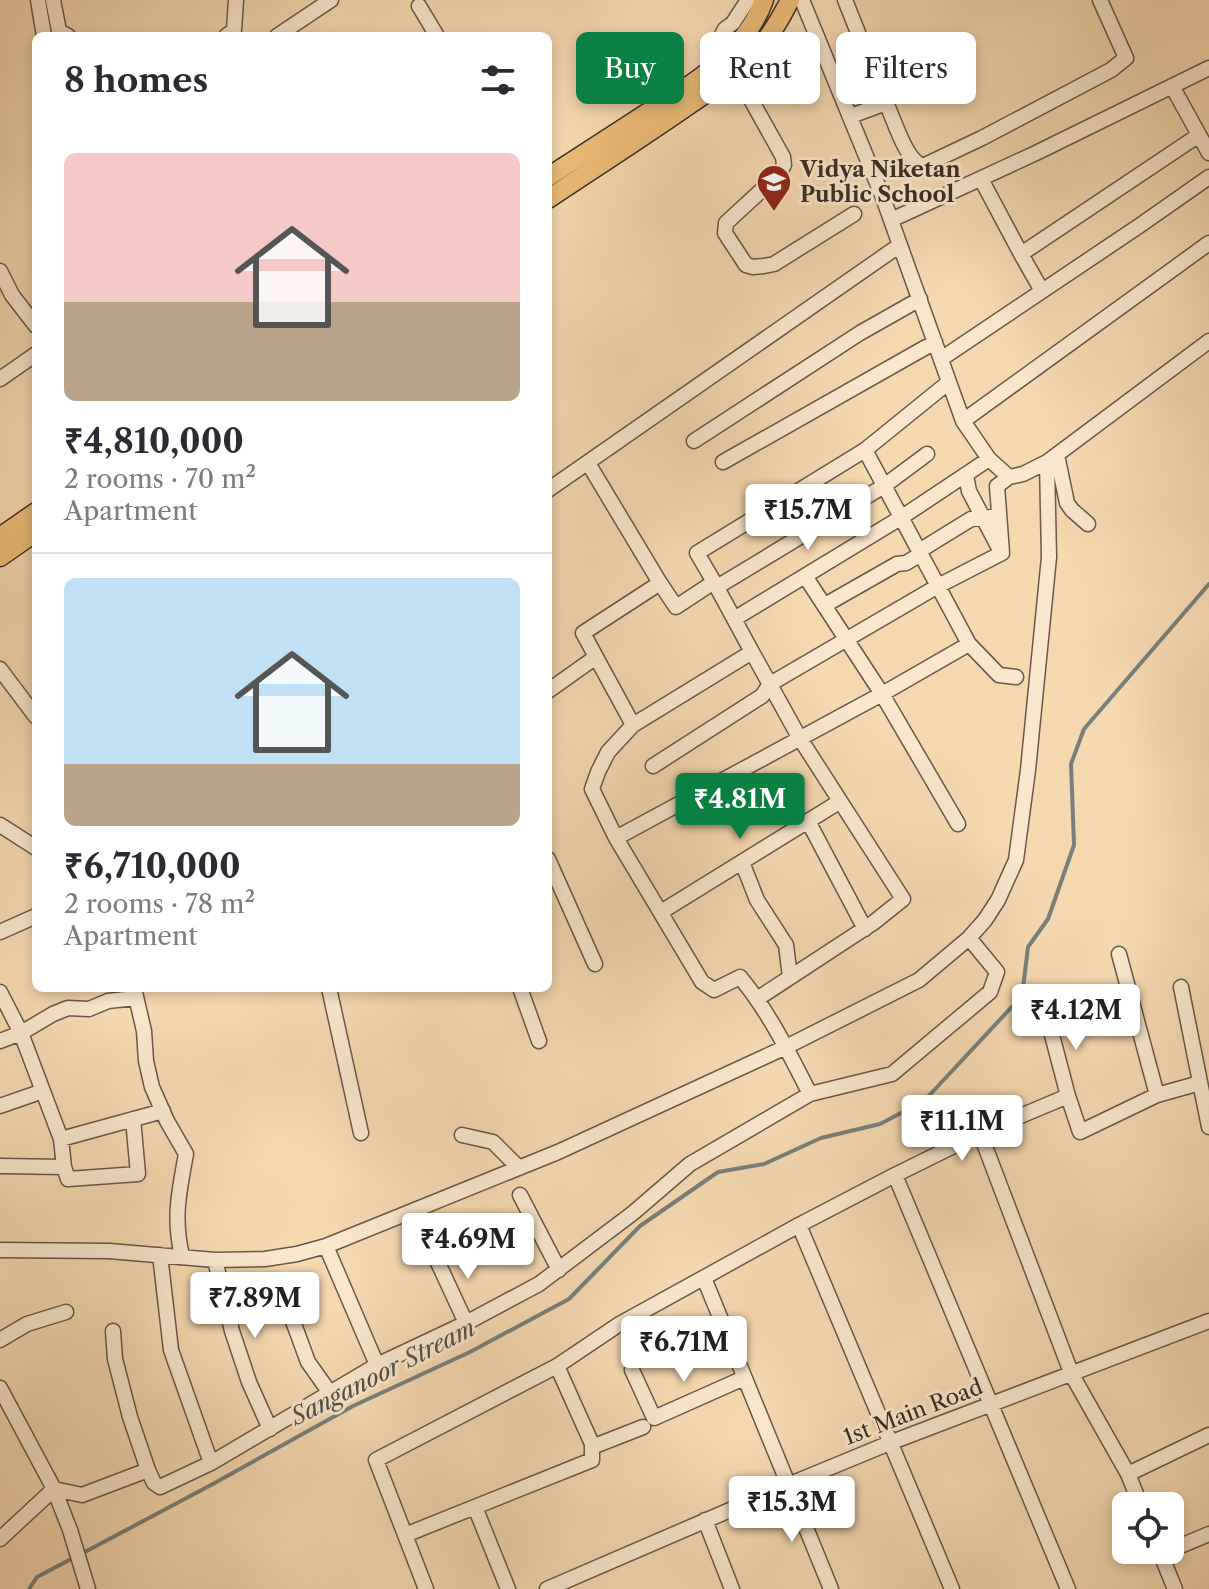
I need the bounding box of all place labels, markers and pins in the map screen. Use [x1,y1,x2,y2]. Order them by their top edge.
place label: Vidya Niketan Public School [799,156,961,208]
school or university icon: Vidya Niketan Public School [755,163,793,213]
pin: ₹15.7M [743,484,873,552]
pin: ₹4.81M [675,773,805,841]
pin: ₹4.12M [1011,984,1141,1052]
pin: ₹11.1M [897,1095,1027,1163]
pin: ₹4.69M [403,1213,533,1281]
pin: ₹7.89M [190,1272,320,1340]
pin: ₹6.71M [619,1316,749,1384]
pin: ₹15.3M [727,1476,857,1544]

